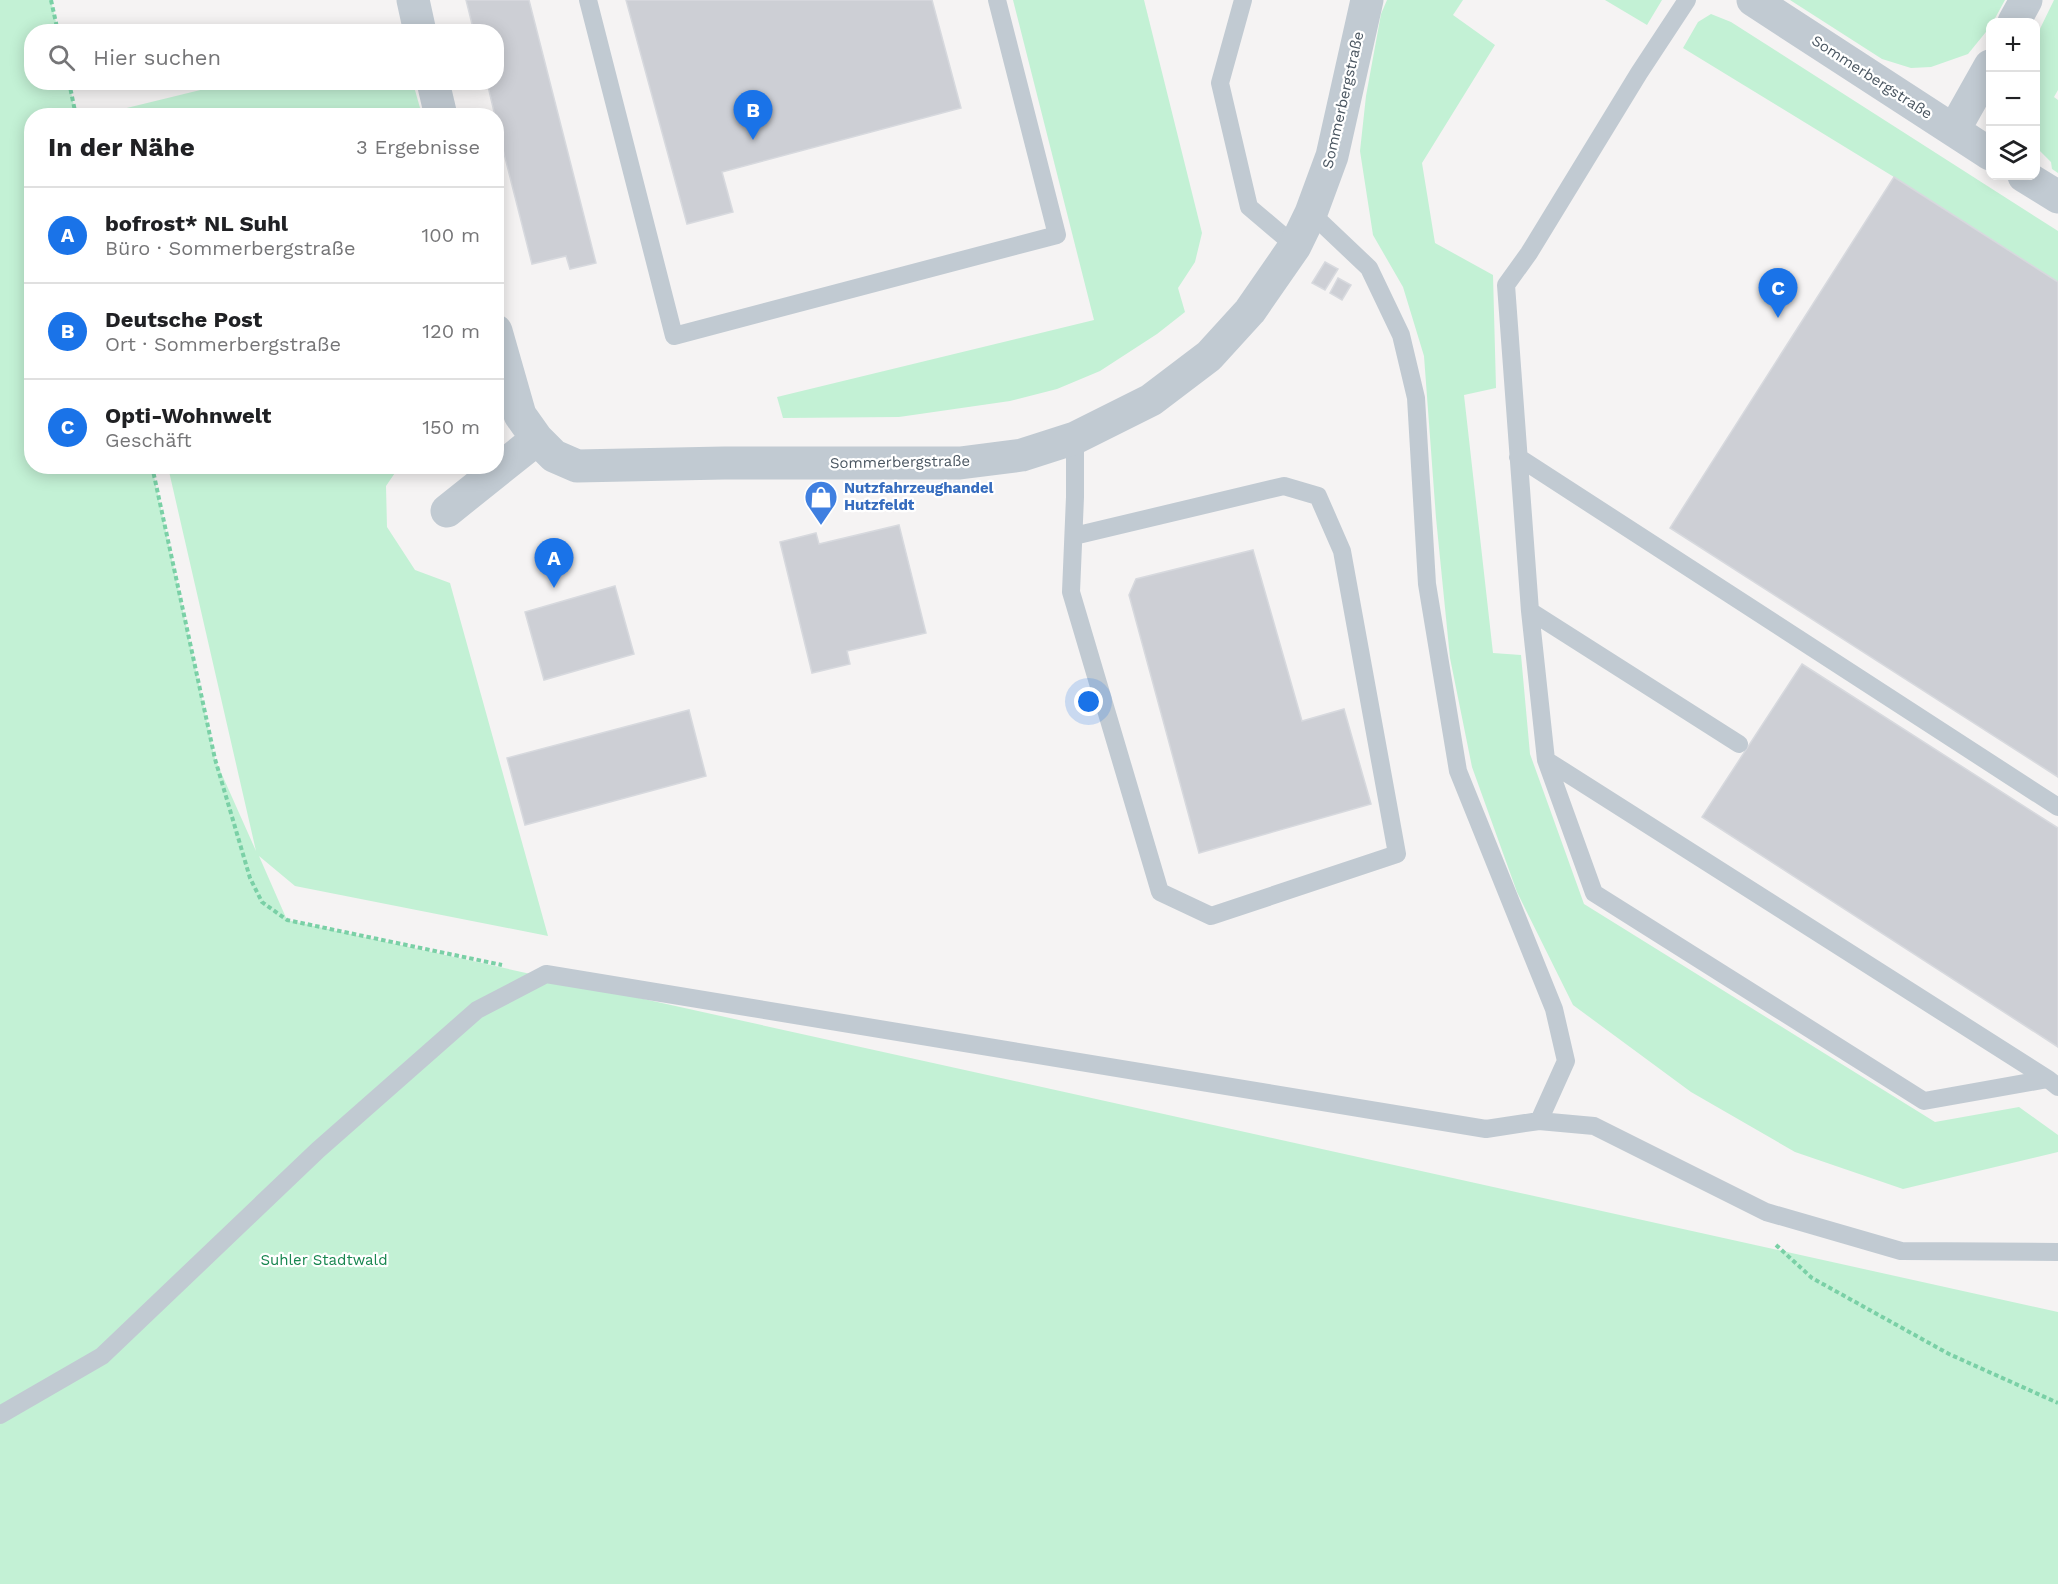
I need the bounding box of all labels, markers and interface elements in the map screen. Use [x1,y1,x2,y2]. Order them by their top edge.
map controls [1986,18,2040,180]
button: + [1986,18,2040,72]
search box [24,24,504,90]
street label: Sommerbergstraße [1318,30,1368,170]
street label: Sommerbergstraße [1808,31,1936,123]
icon: search [45,41,78,74]
text: Hier suchen [93,45,221,70]
button: − [1986,72,2040,126]
pin: B [734,90,772,140]
button: layers [1986,126,2040,180]
text: In der Nähe [48,132,195,162]
text: 3 Ergebnisse [356,135,480,159]
text: bofrost* NL Suhl [105,211,288,236]
text: A [61,223,74,247]
text: 100 m [421,223,480,247]
text: Büro · Sommerbergstraße [105,236,355,260]
pin: C [1758,268,1798,318]
text: Deutsche Post [105,307,262,332]
text: B [61,319,74,343]
text: 120 m [422,319,480,343]
text: Ort · Sommerbergstraße [105,332,341,356]
text: Opti-Wohnwelt [105,403,271,428]
text: C [61,415,74,439]
text: 150 m [422,415,480,439]
text: Geschäft [105,428,192,452]
street label: Sommerbergstraße [830,452,970,472]
shop icon: Nutzfahrzeughandel Hutzfeldt [803,479,839,526]
place label: Nutzfahrzeughandel Hutzfeldt [844,479,994,514]
pin: A [534,538,574,588]
your location [1074,687,1103,716]
park label: Suhler Stadtwald [260,1251,388,1269]

